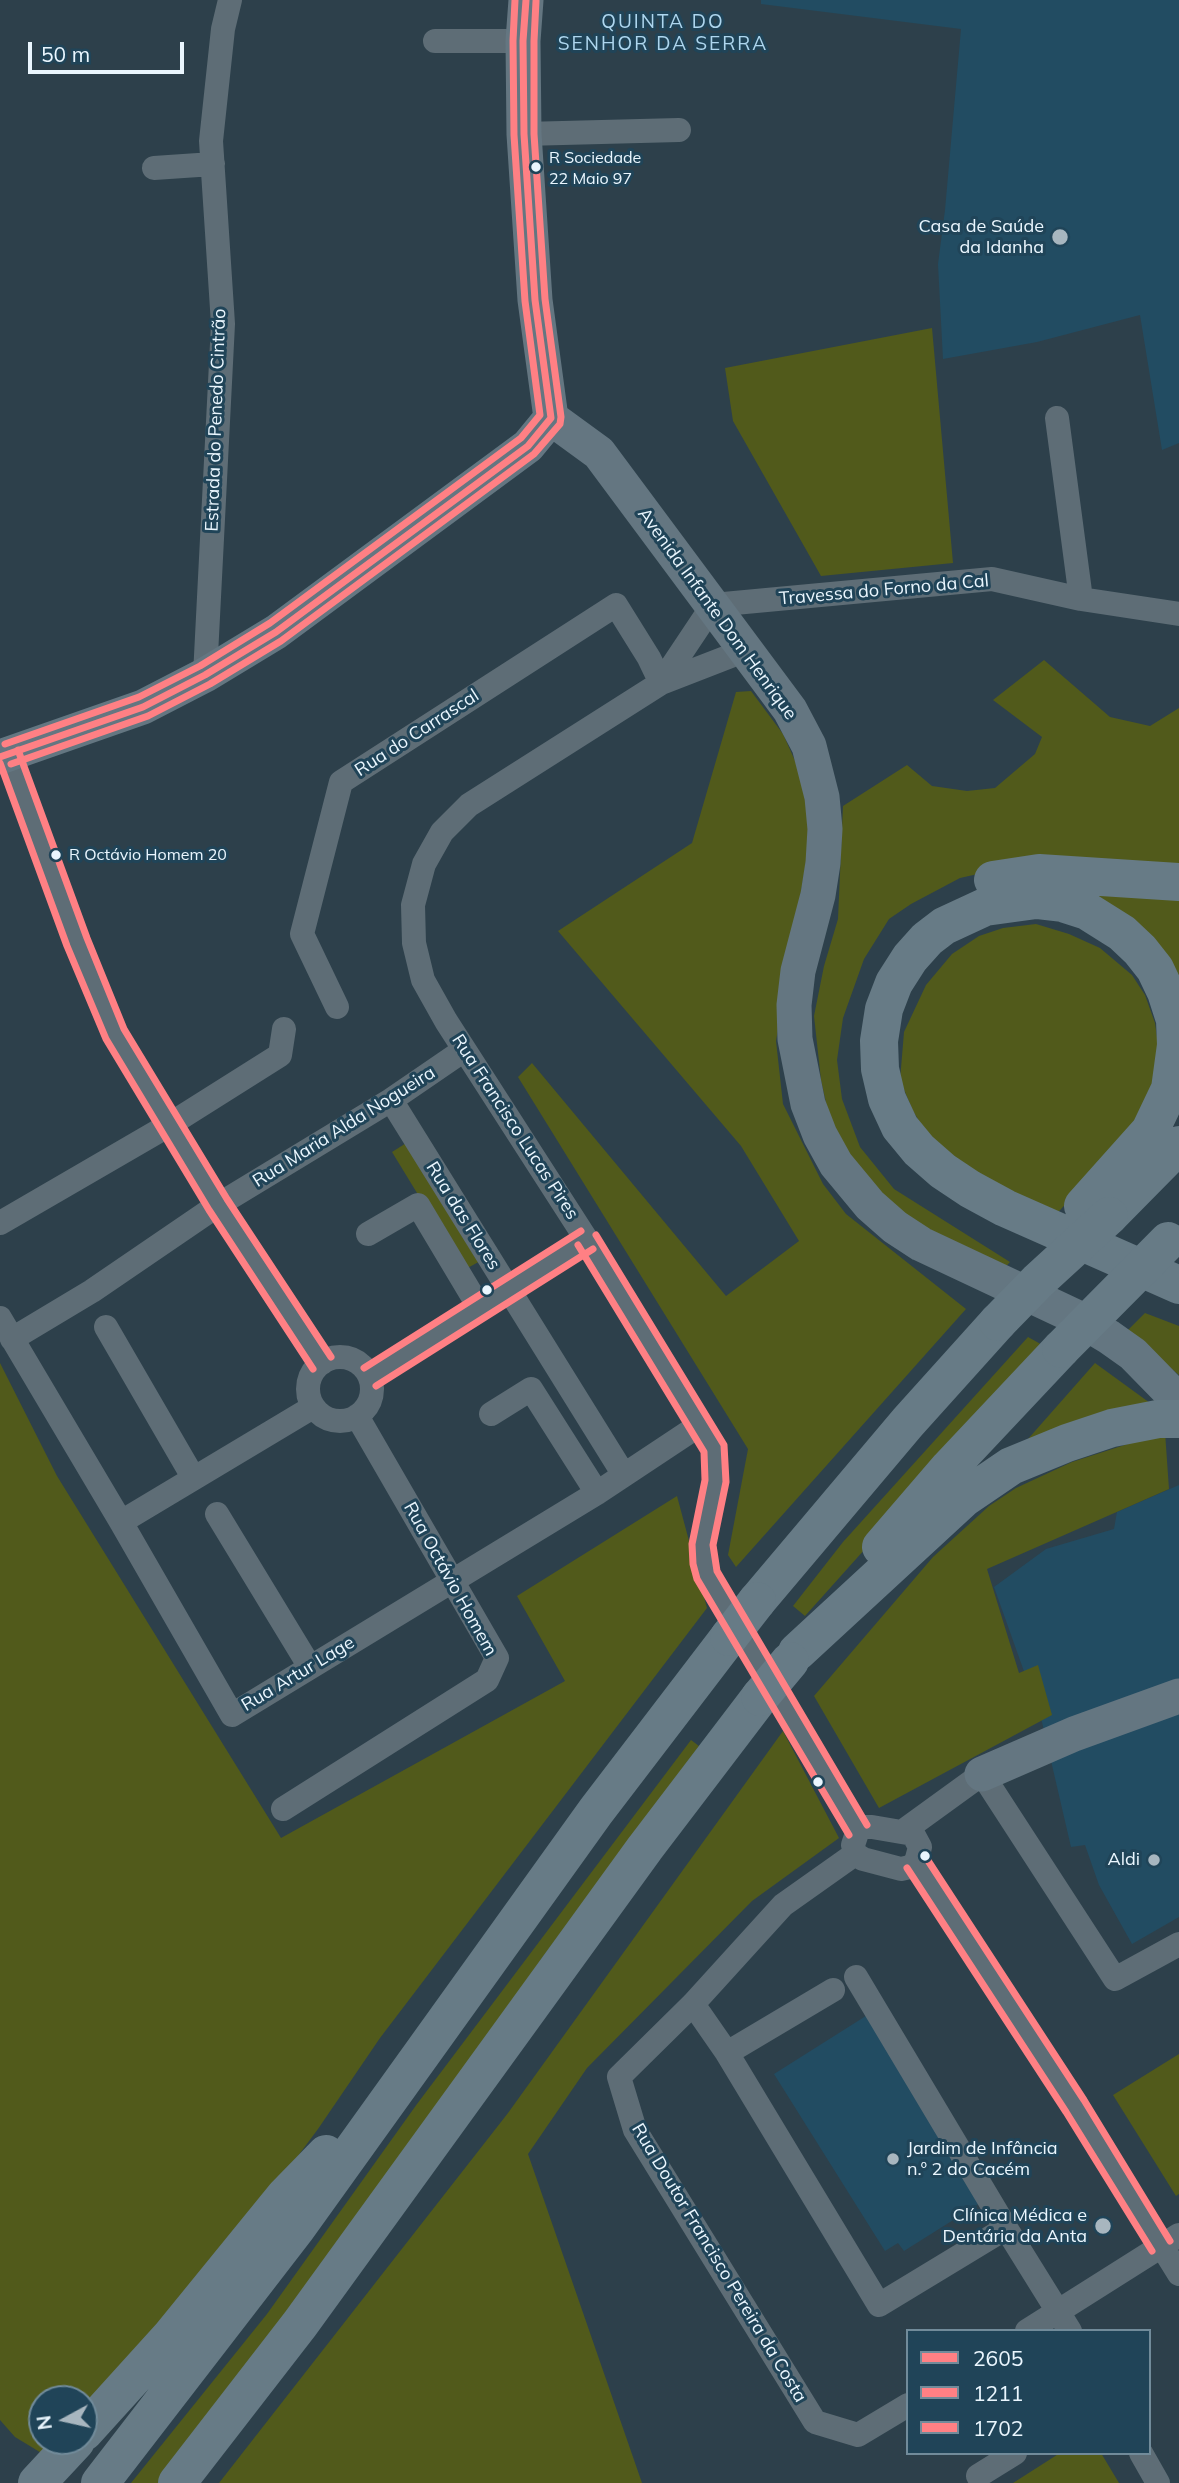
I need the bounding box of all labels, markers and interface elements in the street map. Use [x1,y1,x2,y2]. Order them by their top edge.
district label: QUINTA DO SENHOR DA SERRA [560,11,766,55]
scale bar [32,28,187,72]
text: 50 m [41,41,90,67]
place label: R Sociedade 22 Maio 97 [549,148,641,186]
marker: R Sociedade 22 Maio 97 [529,160,543,174]
place label: Casa de Saúde da Idanha [918,216,1044,258]
marker: Casa de Saúde da Idanha [1050,227,1070,247]
street label: Estrada do Penedo Cintrão [201,308,231,532]
street label: Avenida Infante Dom Henrique [633,504,801,724]
street label: Travessa do Forno da Cal [778,570,990,610]
street label: Rua do Carrascal [351,685,483,781]
place label: R Octávio Homem 20 [69,845,227,865]
marker: R Octávio Homem 20 [49,848,63,862]
street label: Rua Francisco Lucas Pires [447,1030,583,1224]
street label: Rua Maria Alda Nogueira [249,1062,439,1192]
street label: Rua das Flores [421,1158,505,1274]
unlabelled marker [480,1283,494,1297]
street label: Rua Octávio Homem [399,1498,501,1660]
street label: Rua Artur Lage [238,1632,358,1716]
unlabelled marker [811,1775,825,1789]
unlabelled marker [918,1849,932,1863]
place label: Aldi [1107,1849,1140,1871]
marker: Aldi [1146,1852,1162,1868]
street label: Rua Doutor Francisco Pereira da Costa [627,2120,811,2406]
place label: Jardim de Infância n.º 2 do Cacém [907,2138,1058,2180]
marker: Jardim de Infância n.º 2 do Cacém [885,2151,901,2167]
place label: Clínica Médica e Dentária da Anta [943,2205,1087,2248]
marker: Clínica Médica e Dentária da Anta [1093,2216,1113,2236]
legend [906,2329,1151,2455]
text: 2605 [973,2345,1023,2371]
text: 1211 [973,2380,1023,2406]
north arrow [28,2385,98,2455]
text: N [31,2414,57,2431]
text: 1702 [973,2415,1023,2441]

